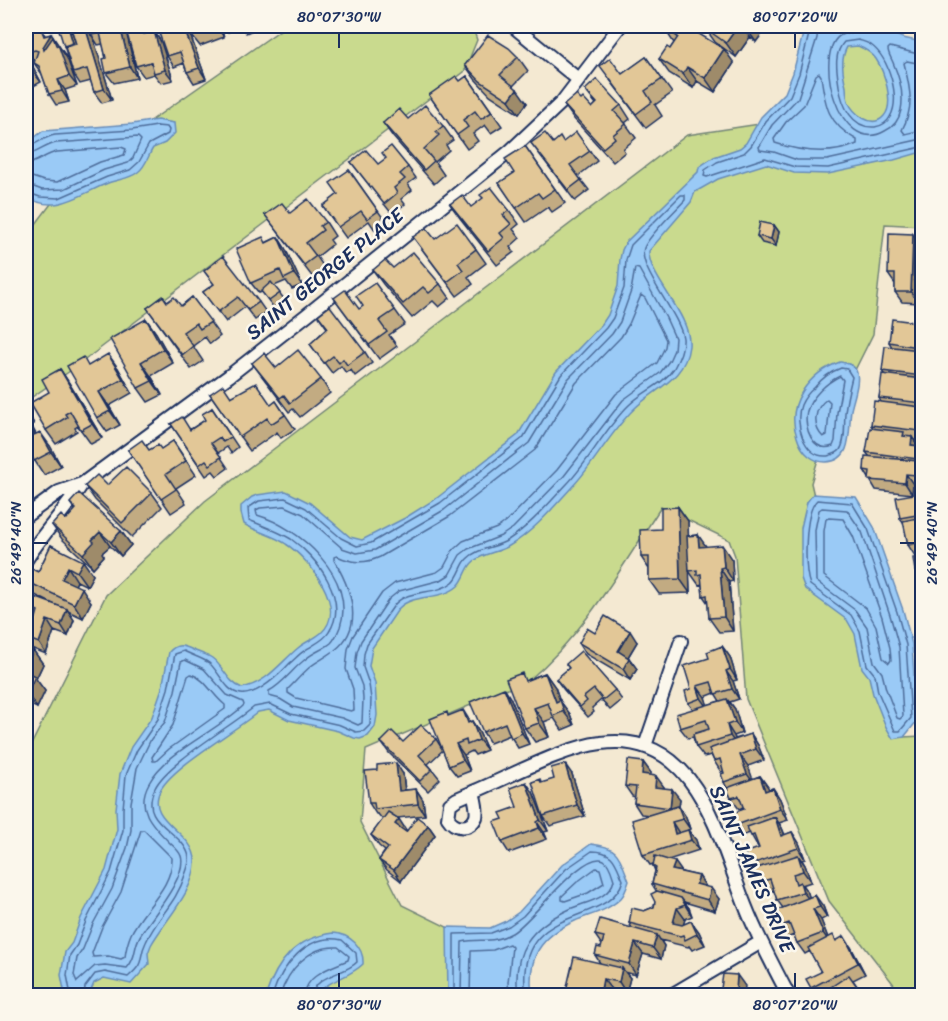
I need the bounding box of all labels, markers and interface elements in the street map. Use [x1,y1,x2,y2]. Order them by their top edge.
text: 80°07'30"W [297,4,381,30]
text: 80°07'20"W [753,4,838,30]
street label: SAINT GEORGE PLACE [238,198,414,349]
text: 26°49'40"N [3,501,29,585]
text: 26°49'40"N [919,501,945,585]
street label: SAINT JAMES DRIVE [699,779,806,960]
text: 80°07'30"W [297,992,381,1018]
text: 80°07'20"W [753,992,838,1018]

